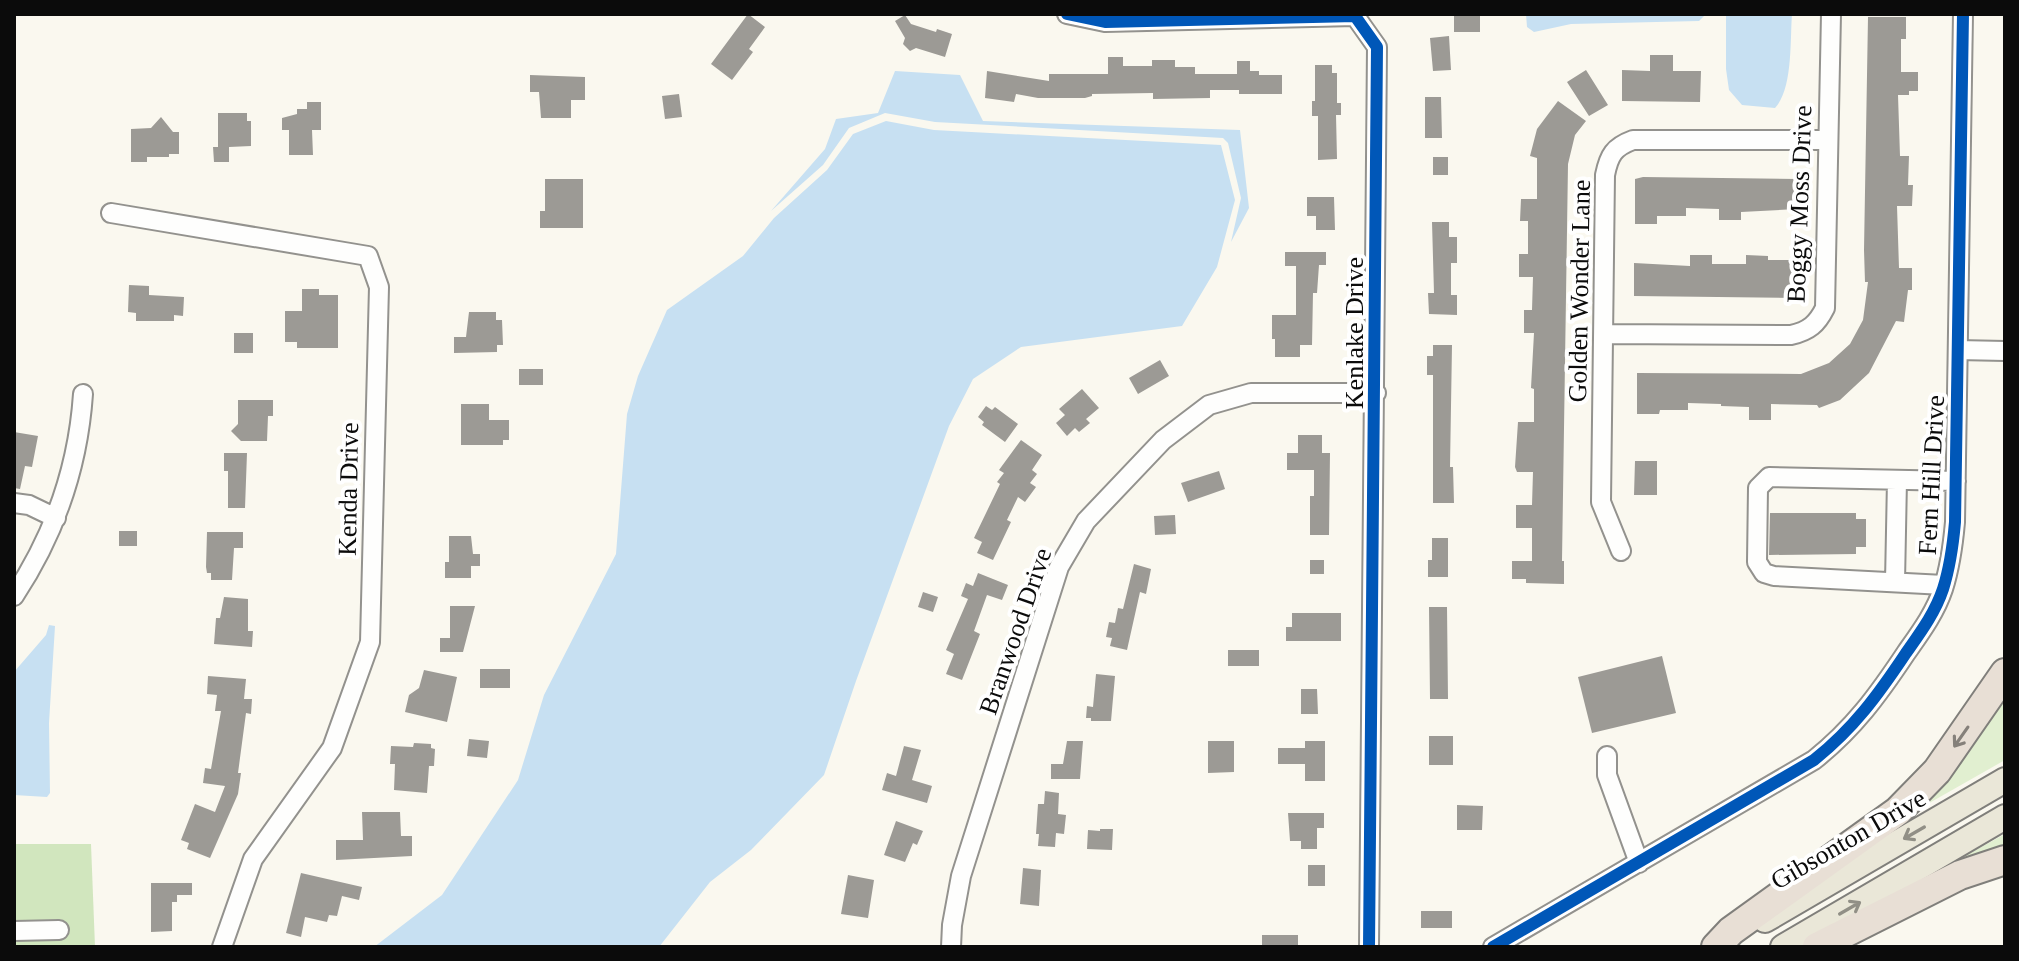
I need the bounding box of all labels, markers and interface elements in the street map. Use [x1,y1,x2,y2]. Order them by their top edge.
street label: Boggy Moss Drive [1782,105,1817,303]
street label: Golden Wonder Lane [1563,179,1596,403]
street label: Kenlake Drive [1340,257,1369,409]
street label: Fern Hill Drive [1913,394,1950,556]
street label: Kenda Drive [333,422,364,556]
street label: Branwood Drive [973,544,1058,718]
one-way arrow [1953,726,1969,748]
street label: Gibsonton Drive [1766,783,1931,896]
one-way arrow [1902,826,1926,841]
one-way arrow [1838,900,1861,916]

